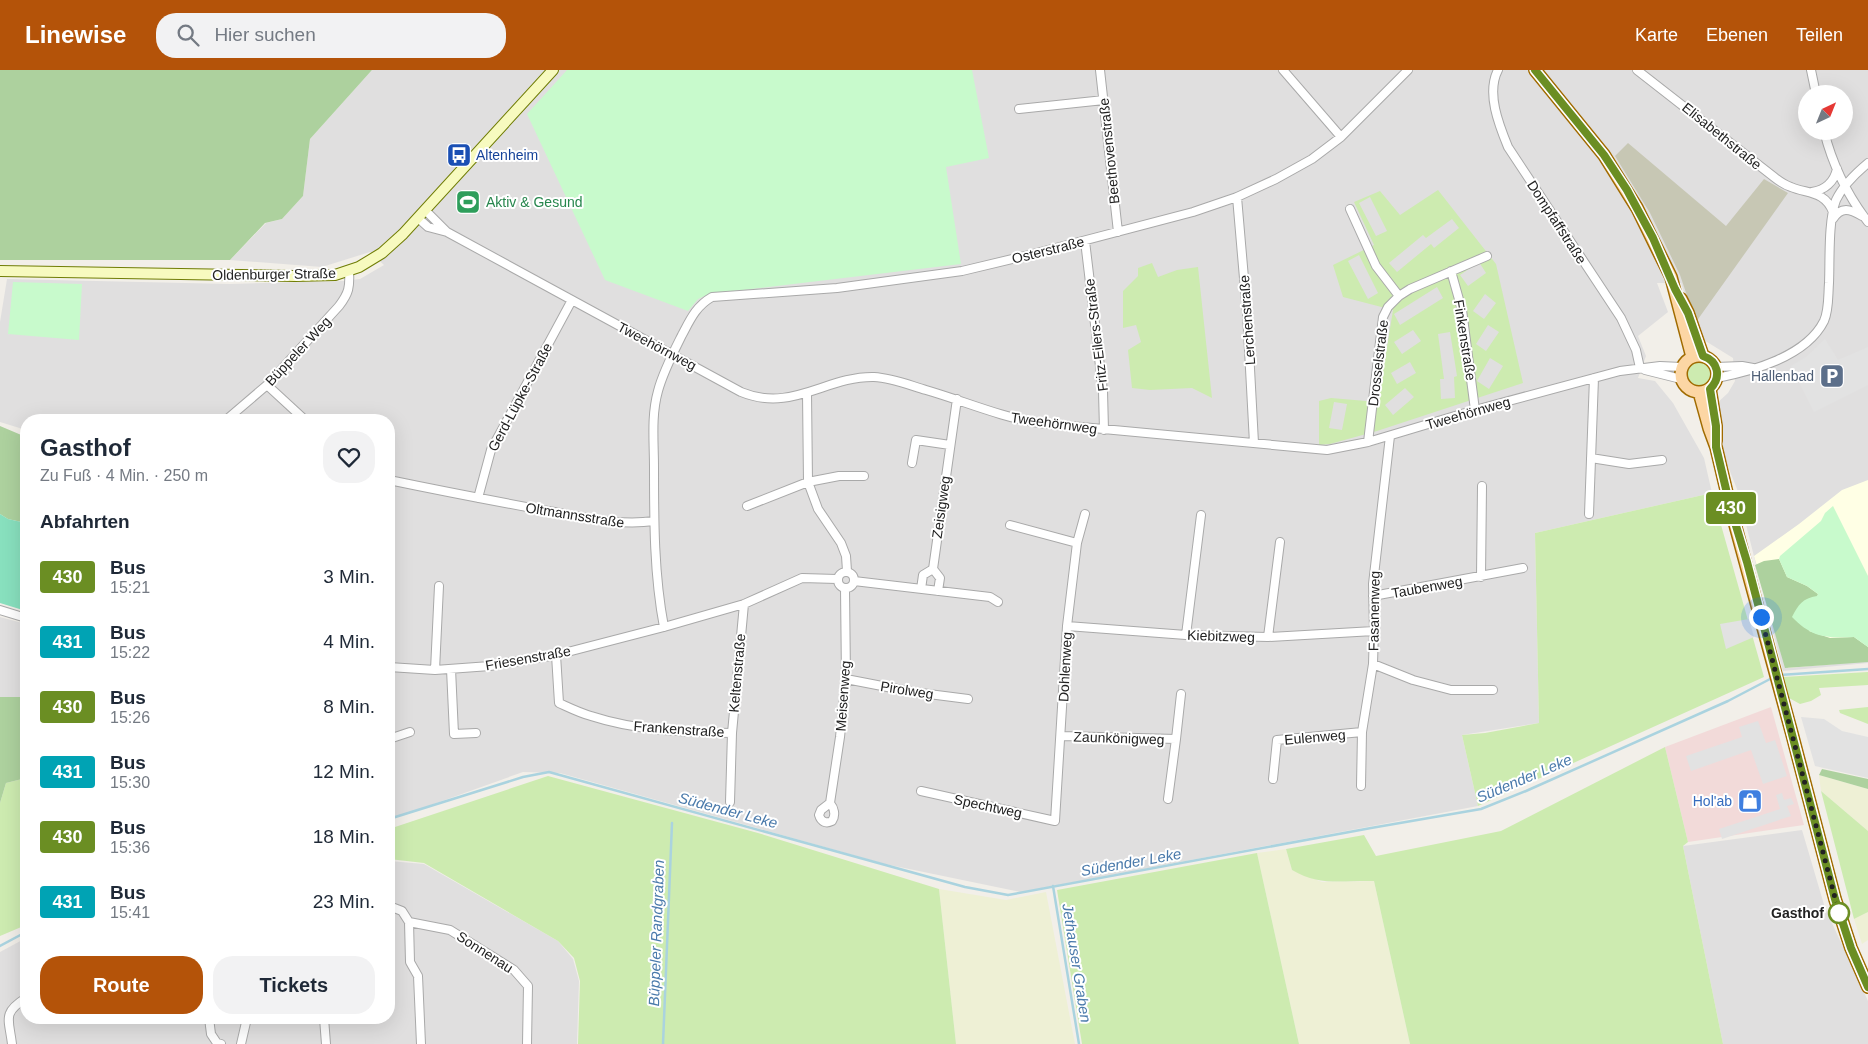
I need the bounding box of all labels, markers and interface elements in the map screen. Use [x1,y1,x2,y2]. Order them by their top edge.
search box [156,13,506,58]
text: Linewise [25,21,126,48]
icon: search [174,21,202,49]
text: Hier suchen [214,24,316,45]
text: Karte [1635,25,1678,45]
text: Ebenen [1706,25,1768,45]
text: Teilen [1796,25,1843,45]
north arrow [1798,85,1852,140]
map controls [1798,85,1853,140]
street label: Beethovenstraße [1095,97,1123,205]
street label: Elisabethstraße [1679,99,1765,173]
bus stop icon: Altenheim [446,142,472,168]
place label: Altenheim [476,147,538,163]
street label: Dompfaffstraße [1524,177,1590,267]
sports icon: Aktiv & Gesund [455,189,481,215]
place label: Aktiv & Gesund [486,194,583,210]
street label: Osterstraße [1010,233,1086,267]
street label: Oldenburger Straße [212,265,336,283]
street label: Lerchenstraße [1236,274,1258,366]
street label: Fritz-Eilers-Straße [1081,277,1111,392]
street label: Finkenstraße [1451,298,1479,382]
street label: Büppeler Weg [262,313,334,389]
street label: Tweehörnweg [615,318,699,374]
street label: Drosselstraße [1365,319,1391,407]
street label: Gerd-Lüpke-Straße [485,340,555,454]
parking icon: Hallenbad [1819,363,1845,389]
place label: Hallenbad [1751,368,1814,384]
street label: Tweehörnweg [1424,393,1512,433]
street label: Tweehörnweg [1010,409,1098,437]
button: heart [323,431,375,483]
text: Gasthof [40,434,131,461]
text: Zu Fuß · 4 Min. · 250 m [40,467,208,484]
street label: Zeisigweg [929,475,953,539]
line badge: 430 [1702,492,1760,524]
text: 430 [1716,498,1746,518]
street label: Oltmannsstraße [525,499,626,531]
text: Abfahrten [40,511,130,532]
text: Bus [110,557,146,578]
text: 3 Min. [323,566,375,587]
text: 430 [52,567,83,587]
street label: Fasanenweg [1365,571,1383,651]
street label: Taubenweg [1390,573,1464,601]
text: 15:21 [110,579,150,596]
your location [1749,605,1774,630]
text: Bus [110,622,146,643]
street label: Kiebitzweg [1187,627,1255,645]
text: 4 Min. [323,631,375,652]
text: 431 [52,632,83,652]
street label: Dohlenweg [1055,632,1075,702]
street label: Keltenstraße [726,633,748,713]
street label: Friesenstraße [484,643,572,673]
text: 15:22 [110,644,150,661]
street label: Meisenweg [833,660,853,732]
street label: Pirolweg [879,678,935,702]
text: Bus [110,687,146,708]
text: 8 Min. [323,696,375,717]
text: 430 [52,697,83,717]
text: 15:26 [110,709,150,726]
street label: Frankenstraße [633,718,725,740]
street label: Eulenweg [1284,726,1346,748]
street label: Zaunkönigweg [1073,728,1165,748]
water label: Südender Leke [1474,750,1574,806]
text: Bus [110,752,146,773]
text: 12 Min. [313,761,375,782]
text: 431 [52,762,83,782]
text: 15:30 [110,774,150,791]
shop icon: Hol'ab [1737,788,1763,814]
water label: Südender Leke [677,789,779,831]
street label: Spechtweg [952,791,1024,821]
place label: Hol'ab [1693,793,1732,809]
text: Bus [110,817,146,838]
text: 18 Min. [313,826,375,847]
text: 430 [52,827,83,847]
text: 15:36 [110,839,150,856]
water label: Südender Leke [1079,845,1183,879]
water label: Büppeler Randgraben [645,859,667,1007]
text: Bus [110,882,146,903]
text: 23 Min. [313,891,375,912]
text: 431 [52,892,83,912]
water label: Jethauser Graben [1059,901,1095,1024]
marker: Gasthof [1828,902,1850,924]
text: 15:41 [110,904,150,921]
place label: Gasthof [1771,905,1824,921]
street label: Sonnenau [454,928,516,976]
button: Route [40,956,203,1014]
button: Tickets [213,956,375,1014]

